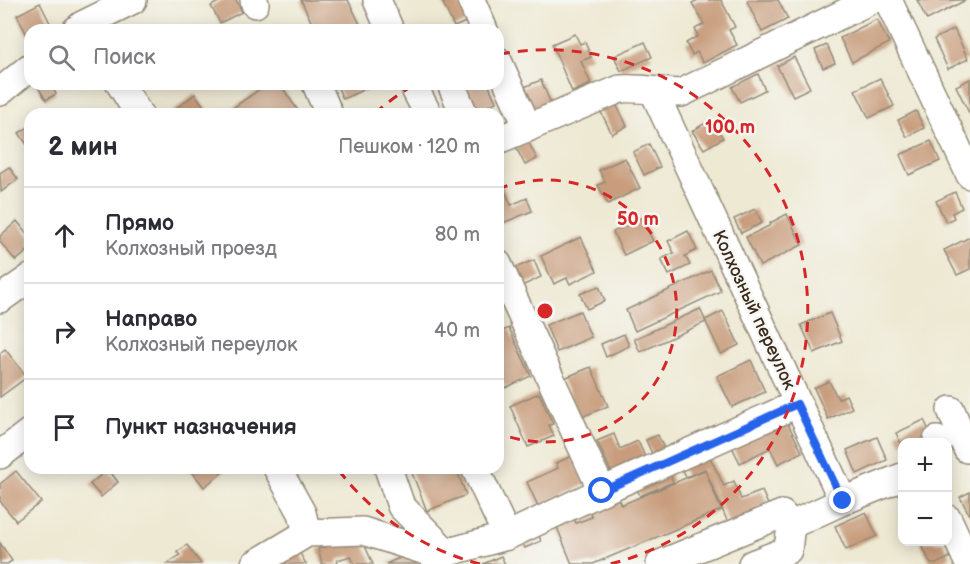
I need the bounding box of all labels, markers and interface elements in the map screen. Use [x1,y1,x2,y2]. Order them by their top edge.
search box [24,24,504,90]
icon: search [45,41,78,74]
text: Поиск [93,44,156,71]
text: 100 m [705,117,755,138]
text: 2 мин [48,132,118,163]
text: Пешком · 120 m [338,135,480,159]
text: 50 m [617,209,659,230]
text: Прямо [105,210,174,237]
icon: ahead [48,219,81,252]
text: 80 m [435,223,480,247]
street label: Колхозный переулок [708,227,800,393]
text: Колхозный проезд [105,237,277,261]
centre of rings [535,301,555,321]
text: Направо [105,306,197,333]
icon: right [48,315,81,348]
text: 40 m [434,319,480,343]
text: Колхозный переулок [105,333,298,357]
icon: arrive [48,411,81,444]
text: Пункт назначения [105,414,297,441]
map controls [898,438,952,546]
button: + [898,438,952,492]
route start [588,477,614,503]
route end [829,487,855,513]
button: − [898,492,952,546]

